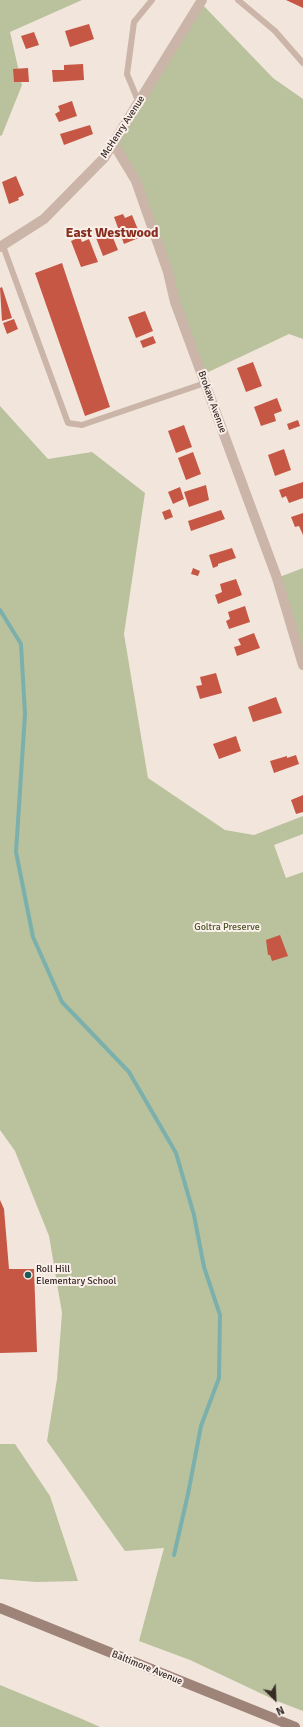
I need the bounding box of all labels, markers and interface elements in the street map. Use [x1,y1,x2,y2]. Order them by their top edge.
street label: McHenry Avenue [98,94,148,160]
district label: East Westwood [65,225,159,241]
street label: Brokaw Avenue [195,369,229,435]
park label: Goltra Preserve [194,921,260,933]
place label: Roll Hill Elementary School [36,1263,116,1286]
marker: Roll Hill Elementary School [23,1270,33,1280]
street label: Baltimore Avenue [110,1648,184,1688]
north arrow [255,1679,295,1719]
text: N [274,1703,286,1718]

